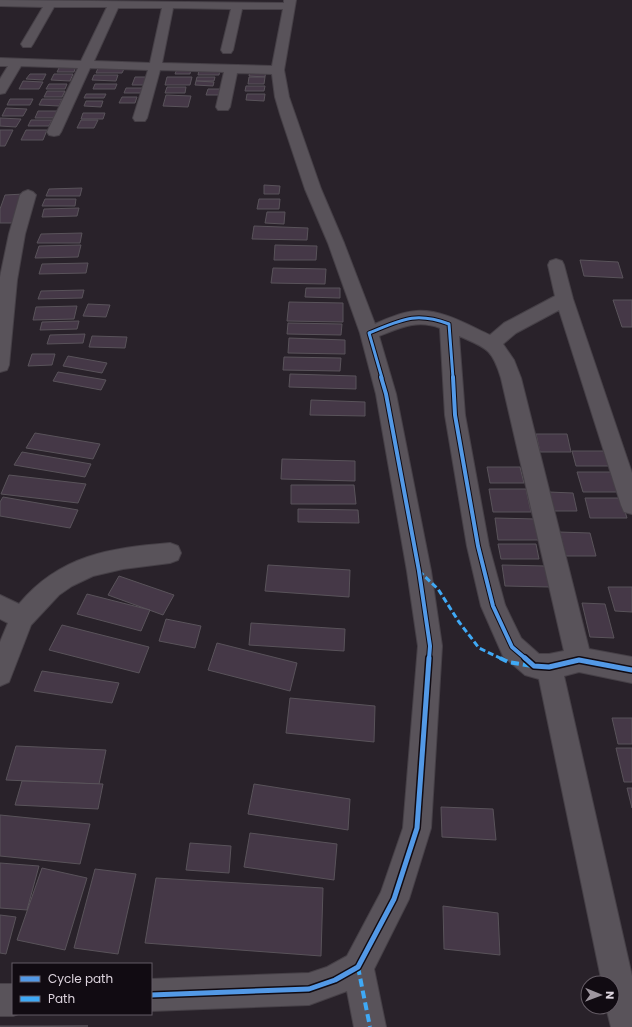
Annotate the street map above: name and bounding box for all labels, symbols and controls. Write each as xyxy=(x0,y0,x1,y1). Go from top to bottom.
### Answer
legend xyxy=(12,963,152,1015)
text: Cycle path xyxy=(48,970,113,987)
north arrow xyxy=(580,975,620,1015)
text: Path xyxy=(48,990,75,1007)
text: N xyxy=(602,991,618,999)

